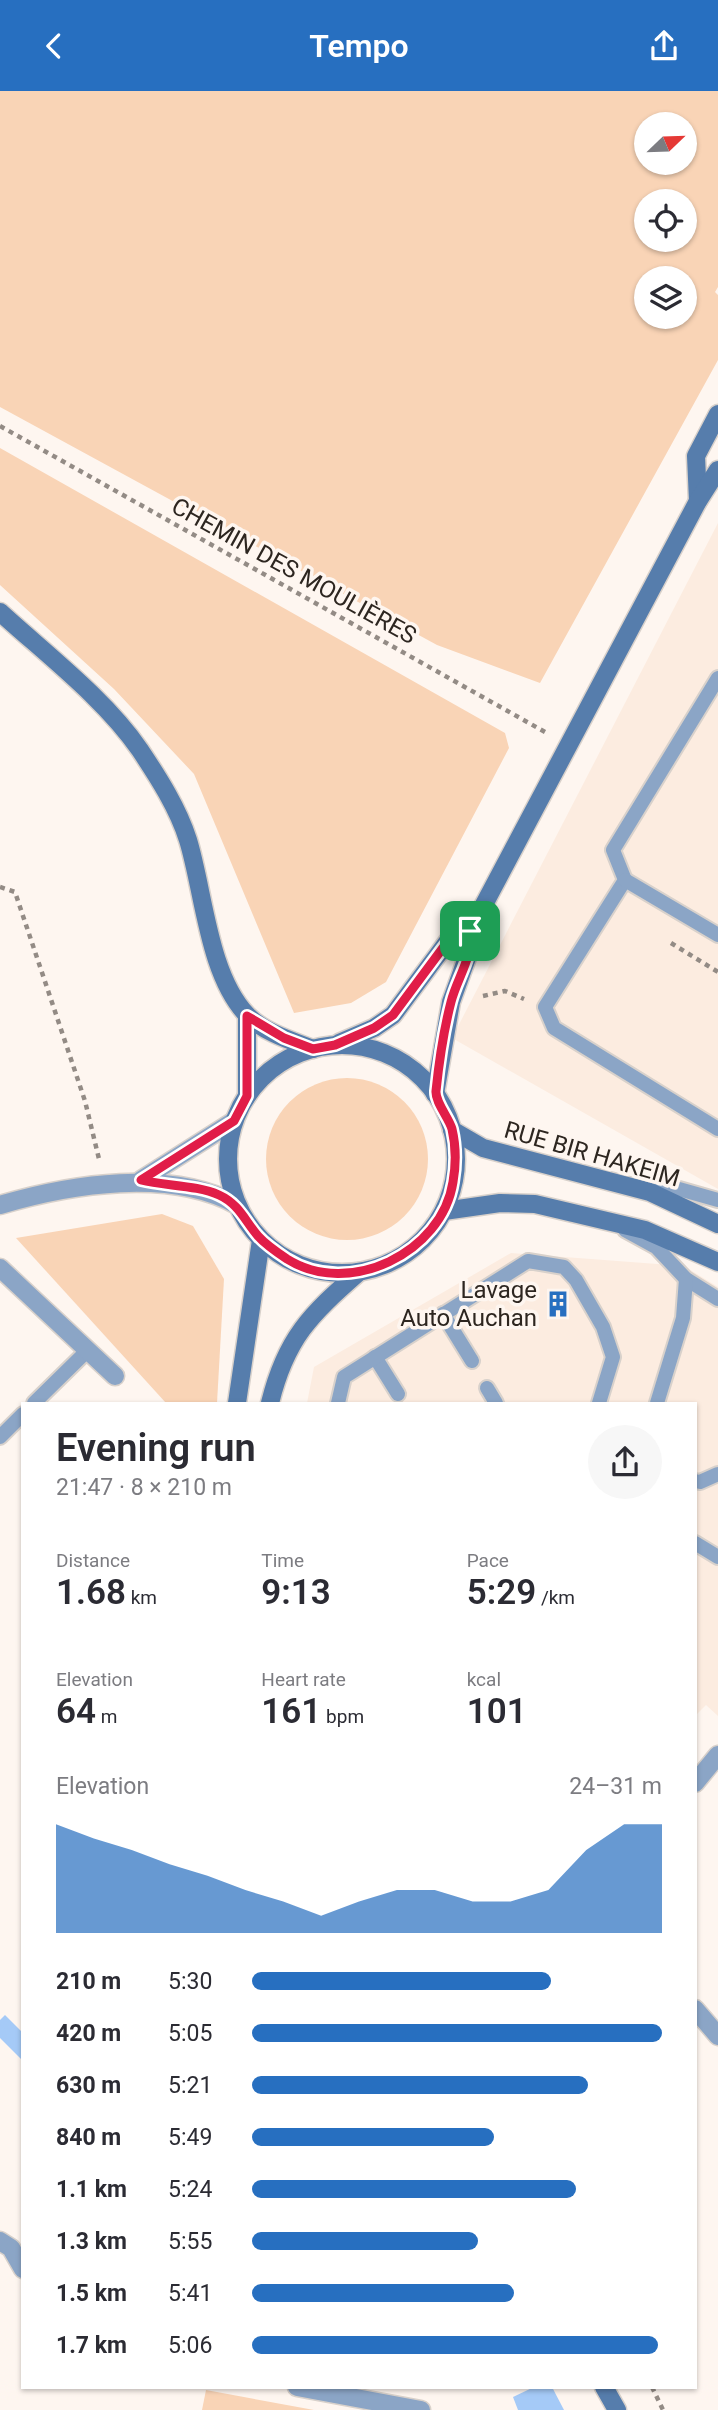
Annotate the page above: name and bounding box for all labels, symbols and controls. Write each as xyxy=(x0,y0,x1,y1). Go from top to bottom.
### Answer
icon: back xyxy=(35,27,73,65)
text: Tempo xyxy=(309,27,409,65)
icon: share xyxy=(645,27,683,65)
north arrow xyxy=(634,112,696,175)
map controls xyxy=(634,112,697,329)
button: locate xyxy=(634,189,697,252)
button: layers xyxy=(634,266,697,329)
street label: CHEMIN DES MOULIÈRES xyxy=(167,492,421,650)
pin xyxy=(440,901,500,961)
icon: arrive xyxy=(451,912,489,950)
street label: RUE BIR HAKEIM xyxy=(501,1116,683,1192)
place label: Lavage Auto Auchan xyxy=(400,1276,537,1332)
building icon: Lavage Auto Auchan xyxy=(543,1289,573,1319)
button: share xyxy=(588,1425,662,1499)
text: Evening run xyxy=(56,1426,256,1470)
text: 21:47 · 8 × 210 m xyxy=(56,1474,232,1501)
text: Distance xyxy=(56,1549,130,1572)
text: Time xyxy=(261,1549,304,1572)
text: Pace xyxy=(467,1549,509,1572)
text: 1.68 xyxy=(56,1572,126,1613)
text: 9:13 xyxy=(261,1572,331,1613)
text: 5:29 xyxy=(467,1572,536,1613)
text: km xyxy=(126,1586,157,1609)
text: /km xyxy=(536,1586,575,1609)
text: Elevation xyxy=(56,1668,133,1691)
text: Heart rate xyxy=(261,1668,346,1691)
text: kcal xyxy=(467,1668,501,1691)
text: 64 xyxy=(56,1691,96,1732)
text: 161 xyxy=(261,1691,321,1732)
text: 101 xyxy=(467,1691,527,1732)
text: m xyxy=(96,1705,117,1728)
text: bpm xyxy=(321,1705,364,1728)
text: Elevation xyxy=(56,1773,149,1800)
text: 24–31 m xyxy=(569,1773,662,1800)
text: 210 m xyxy=(56,1968,121,1995)
text: 5:30 xyxy=(168,1968,212,1995)
text: 420 m xyxy=(56,2020,121,2047)
text: 5:05 xyxy=(168,2020,212,2047)
text: 630 m xyxy=(56,2072,121,2099)
text: 5:21 xyxy=(168,2072,212,2099)
text: 840 m xyxy=(56,2124,121,2151)
text: 5:49 xyxy=(168,2124,212,2151)
text: 1.1 km xyxy=(56,2176,127,2203)
text: 5:24 xyxy=(168,2176,212,2203)
text: 1.3 km xyxy=(56,2228,127,2255)
text: 5:55 xyxy=(168,2228,212,2255)
text: 1.5 km xyxy=(56,2280,127,2307)
text: 5:41 xyxy=(168,2280,212,2307)
text: 1.7 km xyxy=(56,2332,127,2359)
text: 5:06 xyxy=(168,2332,212,2359)

